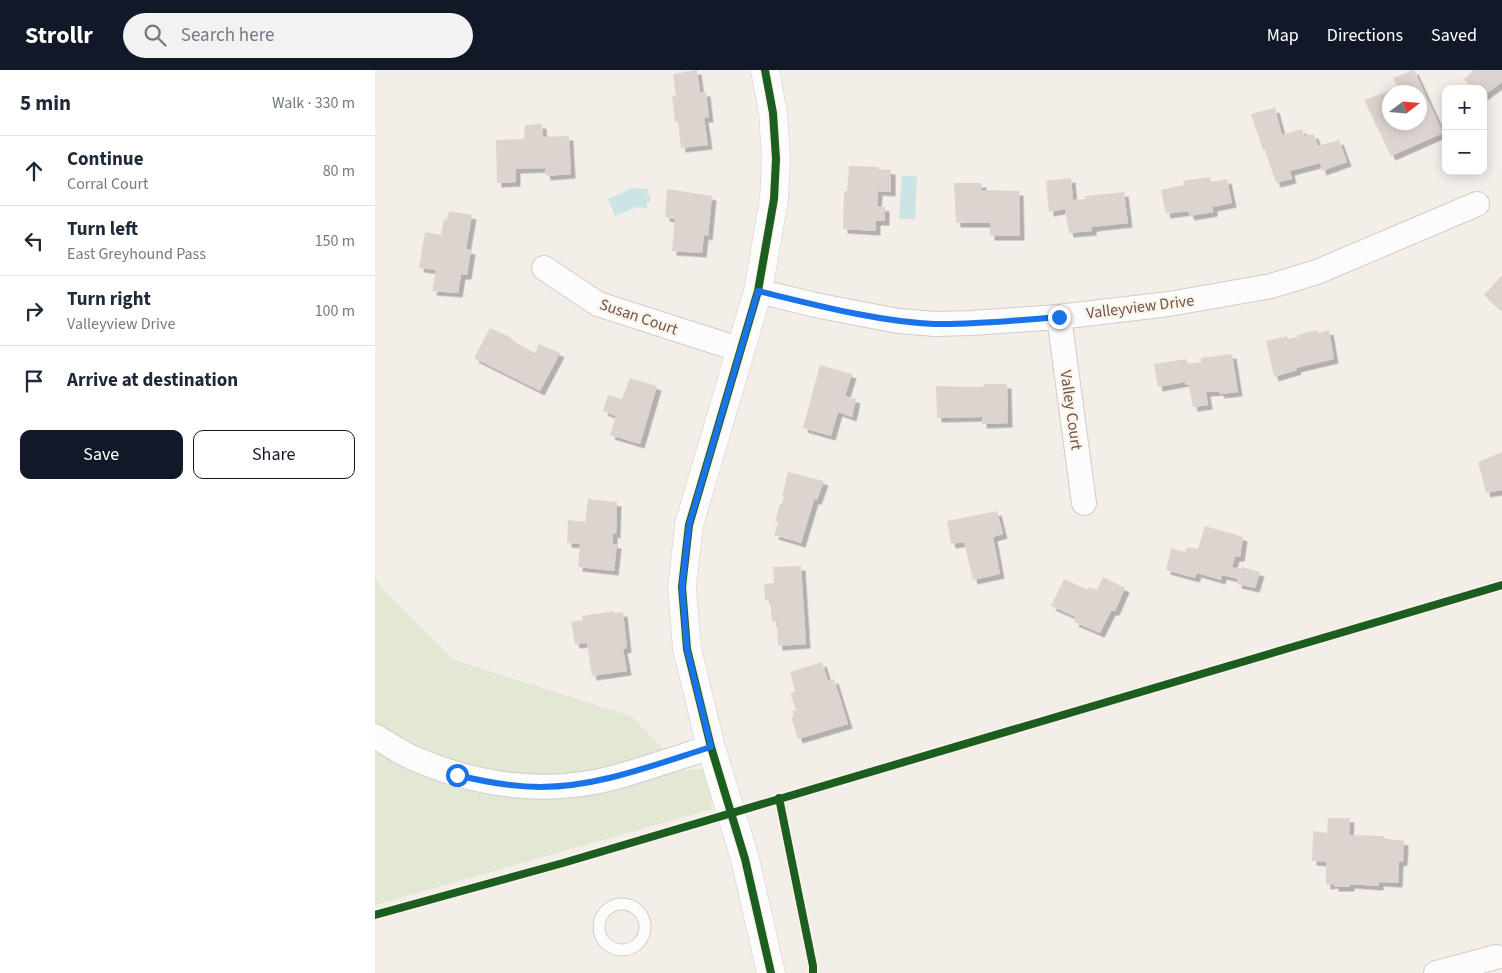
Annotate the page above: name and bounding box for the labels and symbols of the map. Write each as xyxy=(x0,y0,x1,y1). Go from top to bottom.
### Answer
north arrow xyxy=(1382,85,1427,130)
street label: Valleyview Drive xyxy=(1085,289,1195,325)
street label: Susan Court xyxy=(597,293,681,341)
route end xyxy=(1048,306,1071,329)
street label: Valley Court xyxy=(1055,369,1088,452)
route start xyxy=(446,764,469,787)

